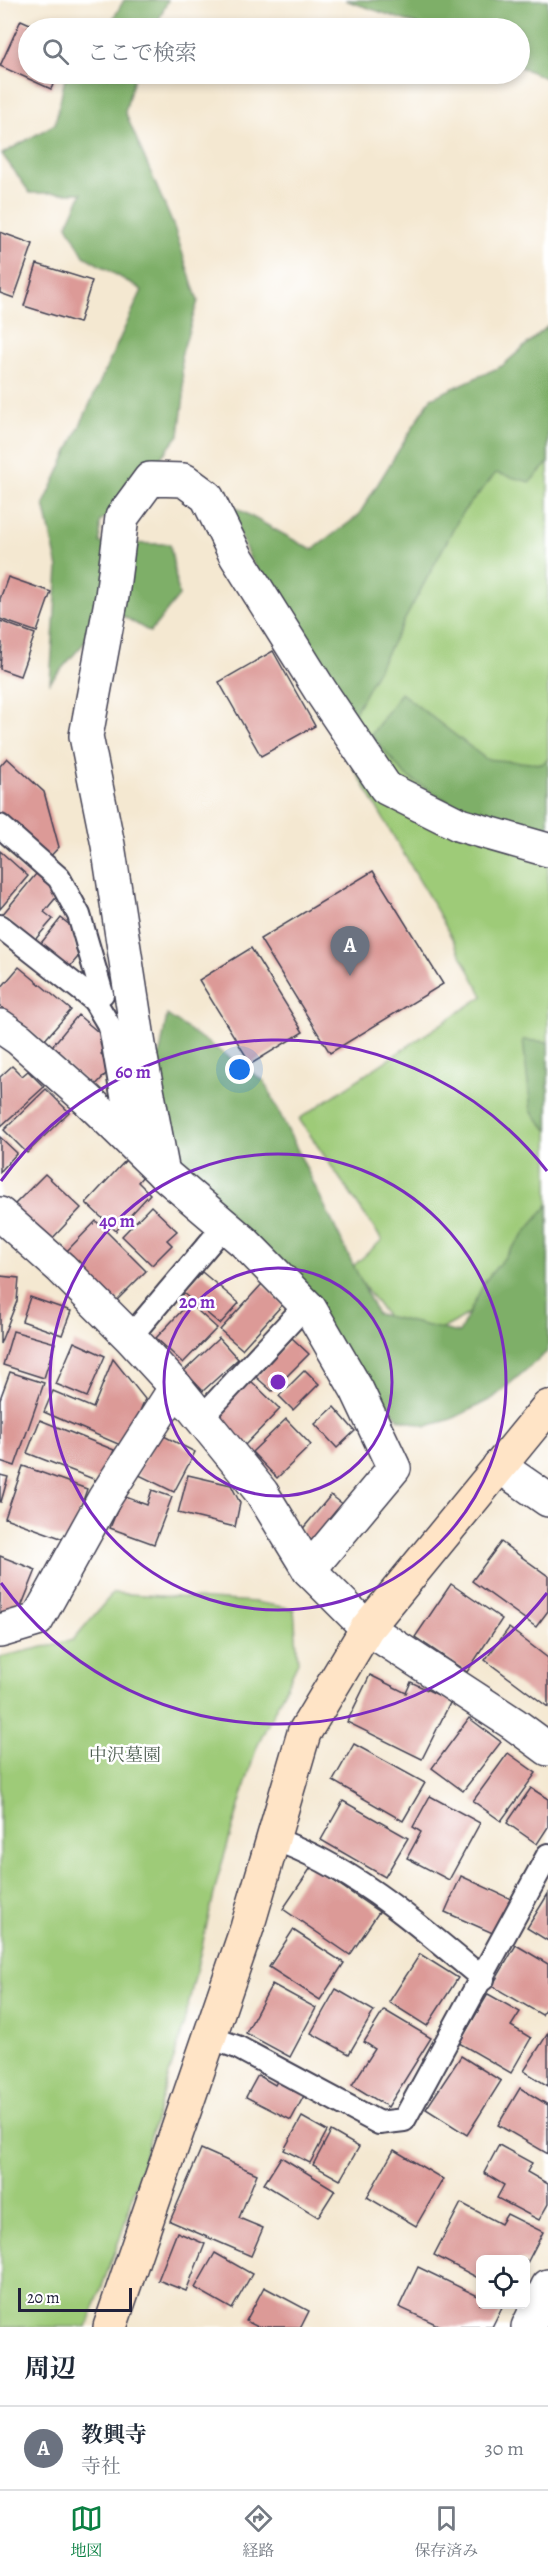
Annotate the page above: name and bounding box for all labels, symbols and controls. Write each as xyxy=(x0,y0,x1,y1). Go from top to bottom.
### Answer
search box xyxy=(18,18,530,84)
icon: search xyxy=(39,35,72,68)
text: ここで検索 xyxy=(87,38,197,68)
pin: A xyxy=(330,926,370,976)
your location xyxy=(225,1055,254,1084)
text: 60 m xyxy=(115,1060,151,1084)
text: 40 m xyxy=(99,1209,135,1233)
text: 20 m xyxy=(179,1290,215,1314)
centre of rings xyxy=(268,1372,288,1392)
park label: 中沢墓園 xyxy=(89,1743,161,1767)
map controls xyxy=(476,2255,530,2309)
button: locate xyxy=(476,2255,530,2309)
scale bar xyxy=(18,2285,132,2312)
text: 20 m xyxy=(27,2287,60,2309)
text: 周辺 xyxy=(24,2351,76,2386)
text: 教興寺 xyxy=(81,2420,147,2450)
text: A xyxy=(37,2435,50,2462)
text: 30 m xyxy=(484,2435,524,2462)
text: 寺社 xyxy=(81,2453,121,2480)
tab: 地図 xyxy=(70,2502,103,2562)
tab: 経路 xyxy=(242,2502,275,2562)
tab: 保存済み xyxy=(414,2502,478,2562)

